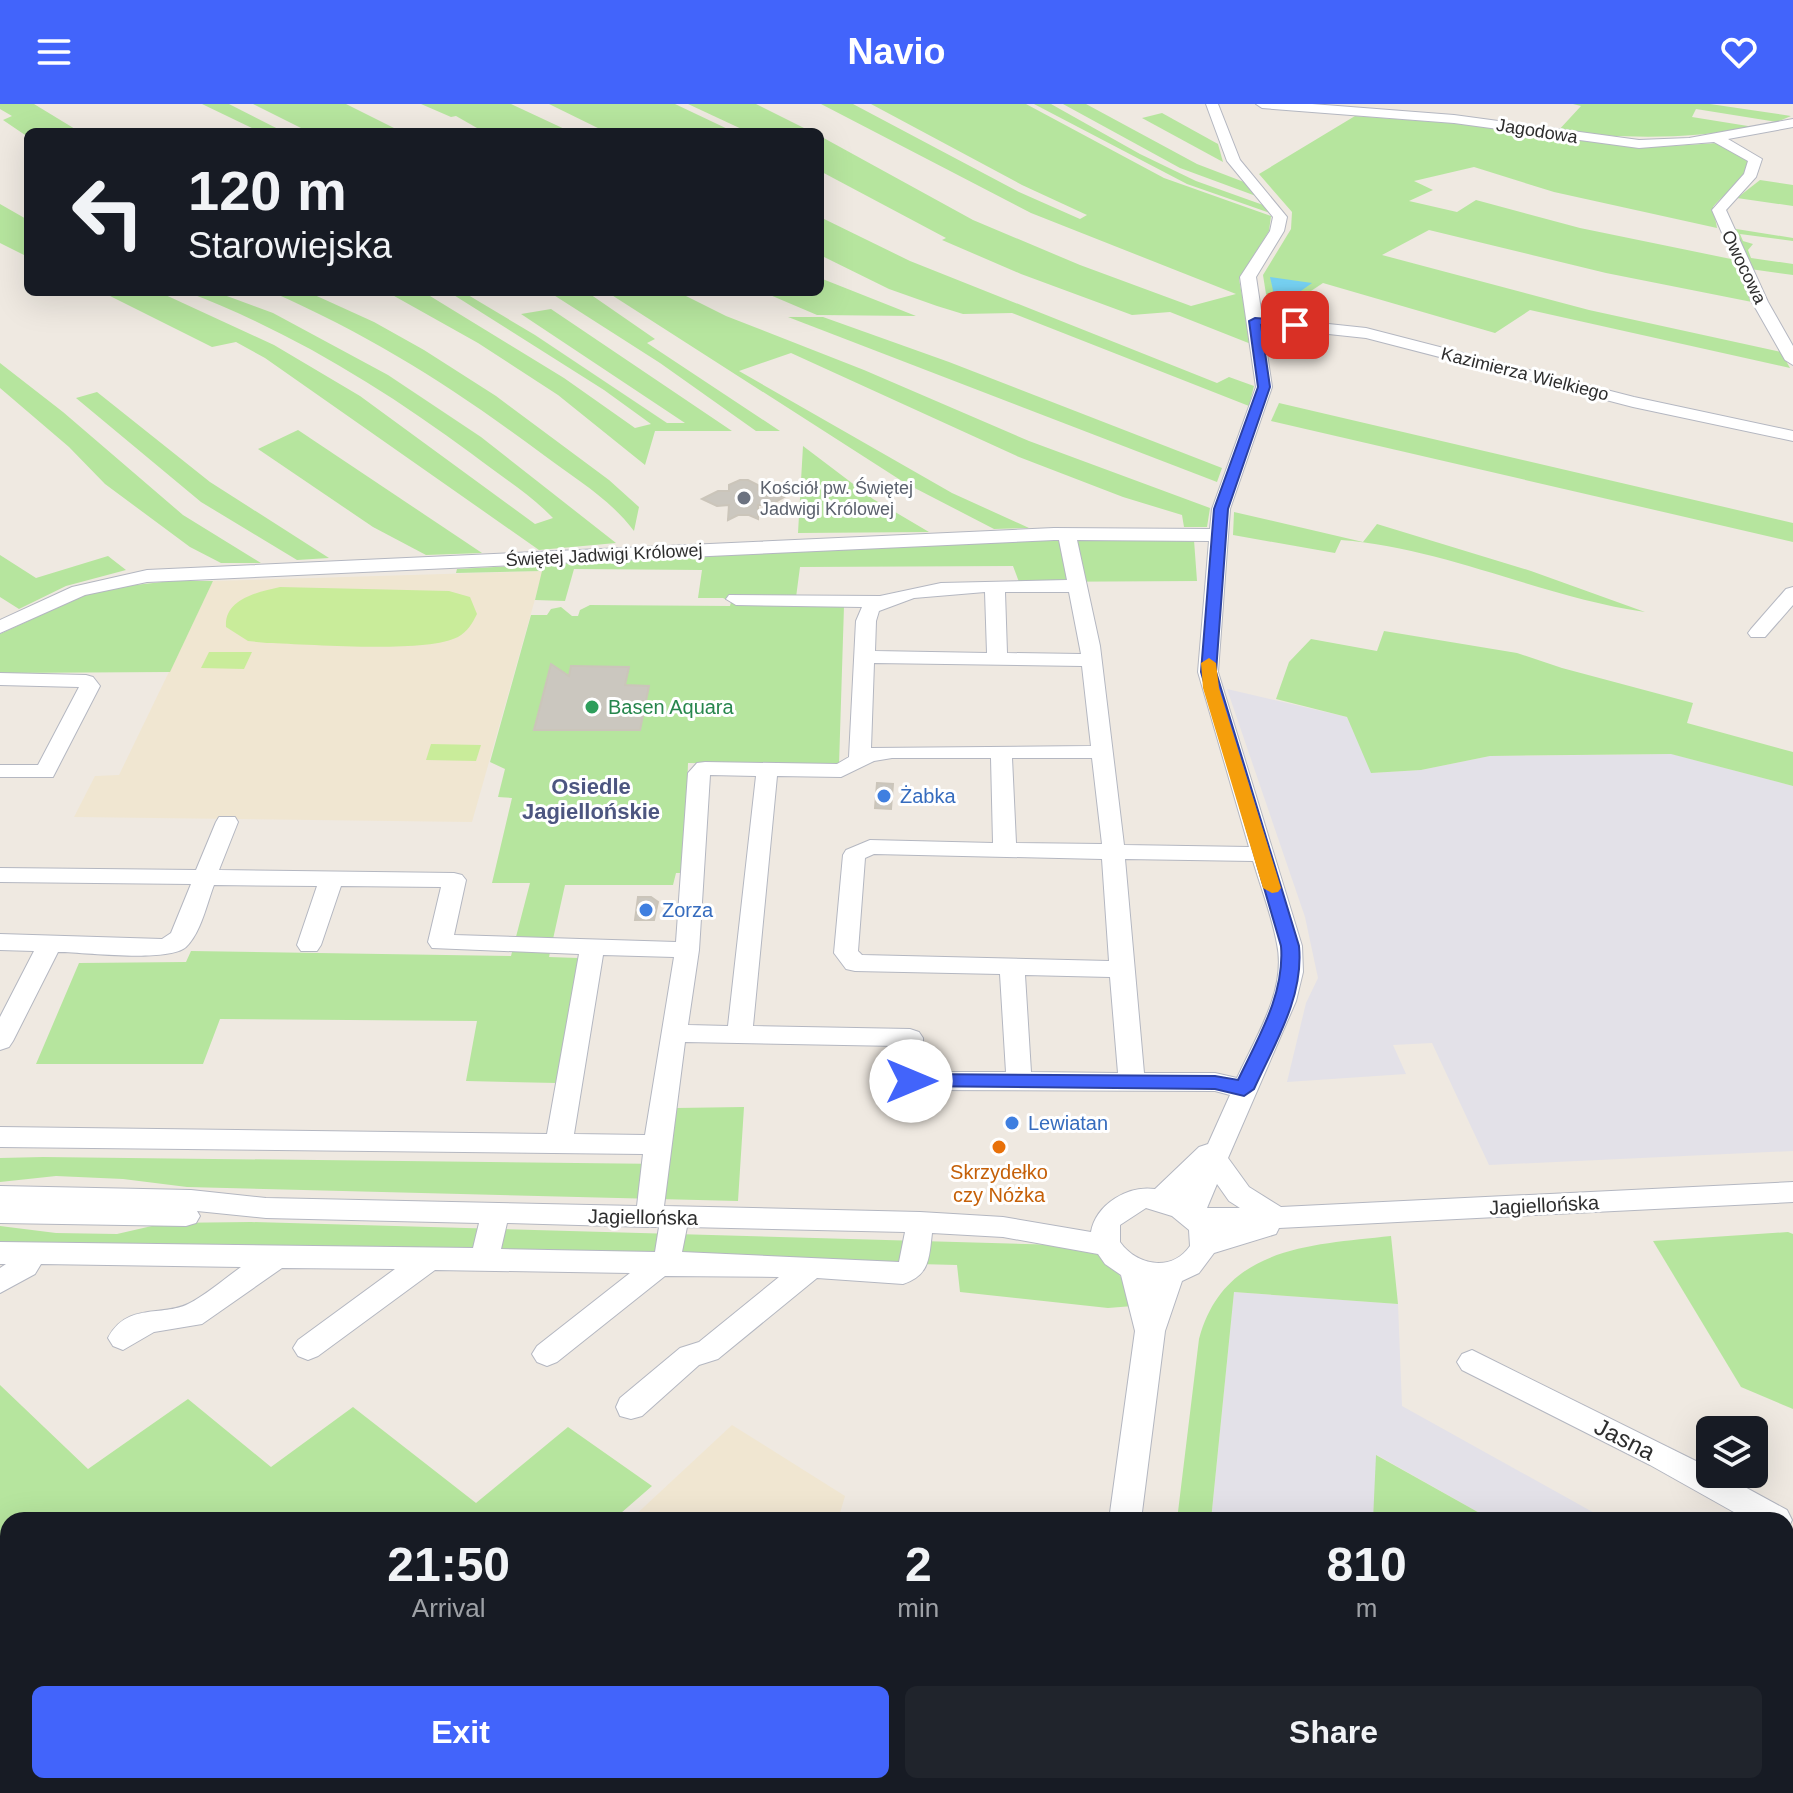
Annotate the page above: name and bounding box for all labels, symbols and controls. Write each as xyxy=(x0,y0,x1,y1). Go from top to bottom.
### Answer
icon: menu xyxy=(32,30,76,74)
icon: heart xyxy=(1717,30,1761,74)
text: Navio xyxy=(847,31,946,72)
street label: Jagodowa xyxy=(1495,115,1580,147)
text: 120 m xyxy=(188,159,347,222)
icon: left xyxy=(56,160,160,264)
text: Starowiejska xyxy=(188,225,392,266)
street label: Owocowa xyxy=(1718,227,1771,308)
pin xyxy=(1261,291,1329,359)
icon: arrive xyxy=(1273,303,1317,347)
street label: Kazimierza Wielkiego xyxy=(1439,343,1611,405)
place label: Kościół pw. Świętej Jadwigi Królowej xyxy=(760,477,913,519)
marker: Kościół pw. Świętej Jadwigi Królowej xyxy=(735,489,753,507)
street label: Świętej Jadwigi Królowej xyxy=(505,539,703,570)
place label: Basen Aquara xyxy=(608,696,735,718)
marker: Basen Aquara xyxy=(583,698,601,716)
district label: Osiedle Jagiellońskie xyxy=(522,774,660,824)
place label: Żabka xyxy=(900,785,956,807)
marker: Żabka xyxy=(875,787,893,805)
place label: Zorza xyxy=(662,899,714,921)
marker: Zorza xyxy=(637,901,655,919)
position arrow xyxy=(869,1039,953,1123)
place label: Lewiatan xyxy=(1028,1112,1108,1134)
marker: Lewiatan xyxy=(1003,1114,1021,1132)
marker: Skrzydełko czy Nóżka xyxy=(990,1138,1008,1156)
place label: Skrzydełko czy Nóżka xyxy=(950,1161,1048,1206)
street label: Jagiellońska xyxy=(1488,1191,1600,1219)
street label: Jagiellońska xyxy=(588,1205,699,1229)
street label: Jasna xyxy=(1590,1412,1660,1466)
map controls xyxy=(1696,1416,1768,1488)
button: layers xyxy=(1696,1416,1768,1488)
text: 21:50 xyxy=(387,1538,510,1591)
text: 2 xyxy=(905,1538,932,1591)
text: 810 xyxy=(1327,1538,1407,1591)
text: Arrival xyxy=(412,1593,486,1623)
text: min xyxy=(897,1593,939,1623)
text: m xyxy=(1356,1593,1377,1623)
button: Exit xyxy=(32,1686,889,1778)
button: Share xyxy=(905,1686,1762,1778)

